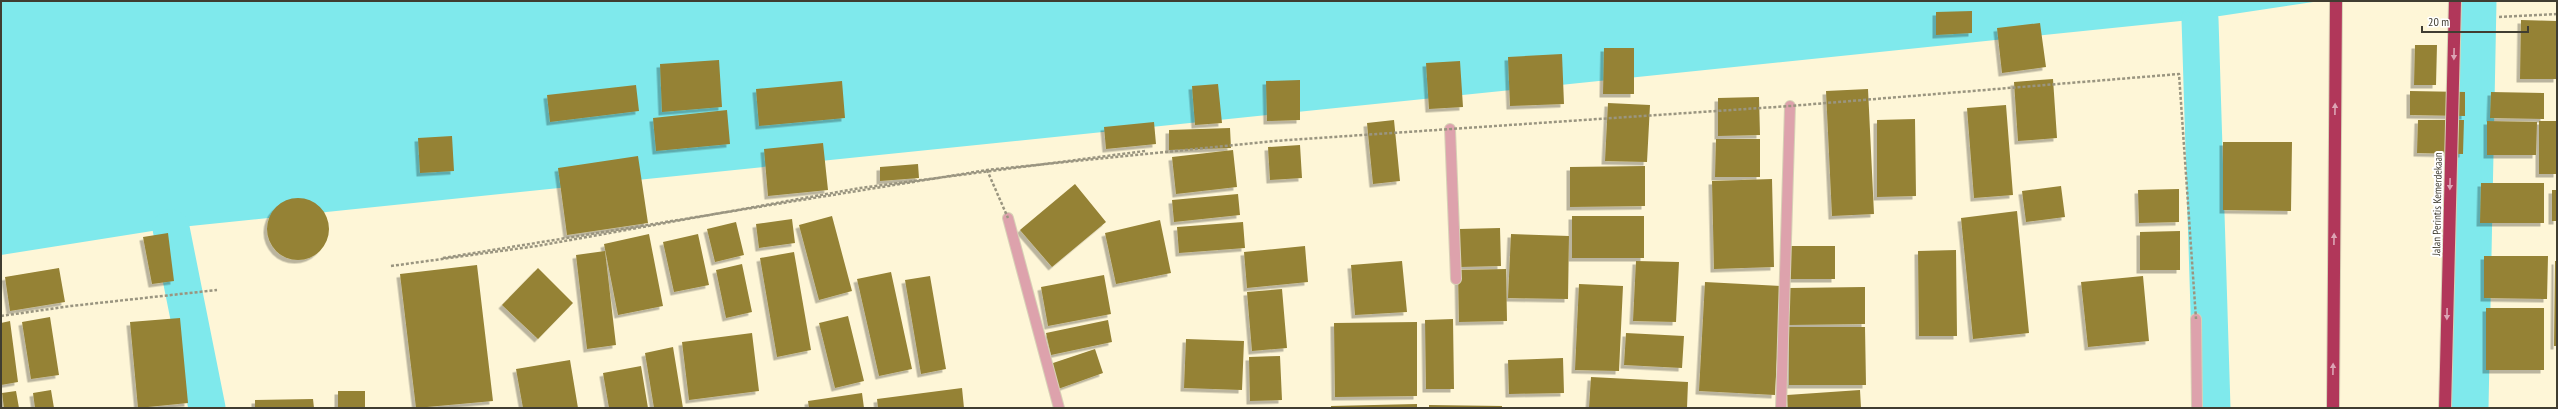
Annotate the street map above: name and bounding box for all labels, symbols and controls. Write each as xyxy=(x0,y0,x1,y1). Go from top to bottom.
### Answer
scale bar xyxy=(2422,8,2528,34)
text: 20 m xyxy=(2428,14,2449,29)
one-way arrow xyxy=(2450,48,2457,60)
one-way arrow xyxy=(2332,103,2339,115)
street label: Jalan Perintis Kemerdekaan xyxy=(2429,152,2445,257)
one-way arrow xyxy=(2447,178,2453,191)
one-way arrow xyxy=(2331,232,2337,245)
one-way arrow xyxy=(2444,308,2450,321)
one-way arrow xyxy=(2330,362,2336,375)

